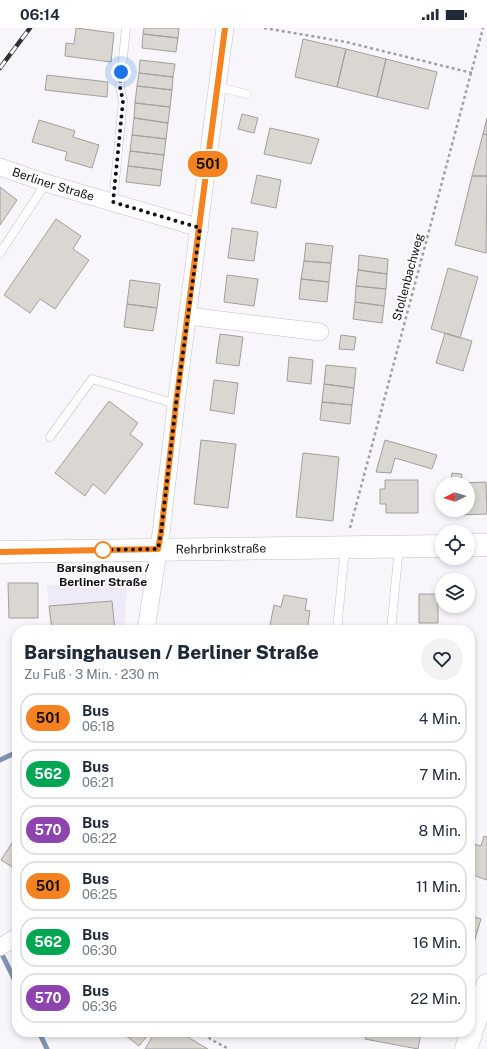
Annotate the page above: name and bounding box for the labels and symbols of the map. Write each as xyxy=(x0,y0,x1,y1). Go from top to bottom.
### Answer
your location xyxy=(111,62,131,82)
line badge: 501 xyxy=(185,151,231,177)
street label: Berliner Straße xyxy=(10,165,96,204)
street label: Stollenbachweg xyxy=(390,232,426,322)
north arrow xyxy=(435,477,475,517)
marker: Barsinghausen / Berliner Straße xyxy=(94,541,112,559)
street label: Rehrbrinkstraße xyxy=(176,541,266,557)
place label: Barsinghausen / Berliner Straße xyxy=(57,561,150,589)

